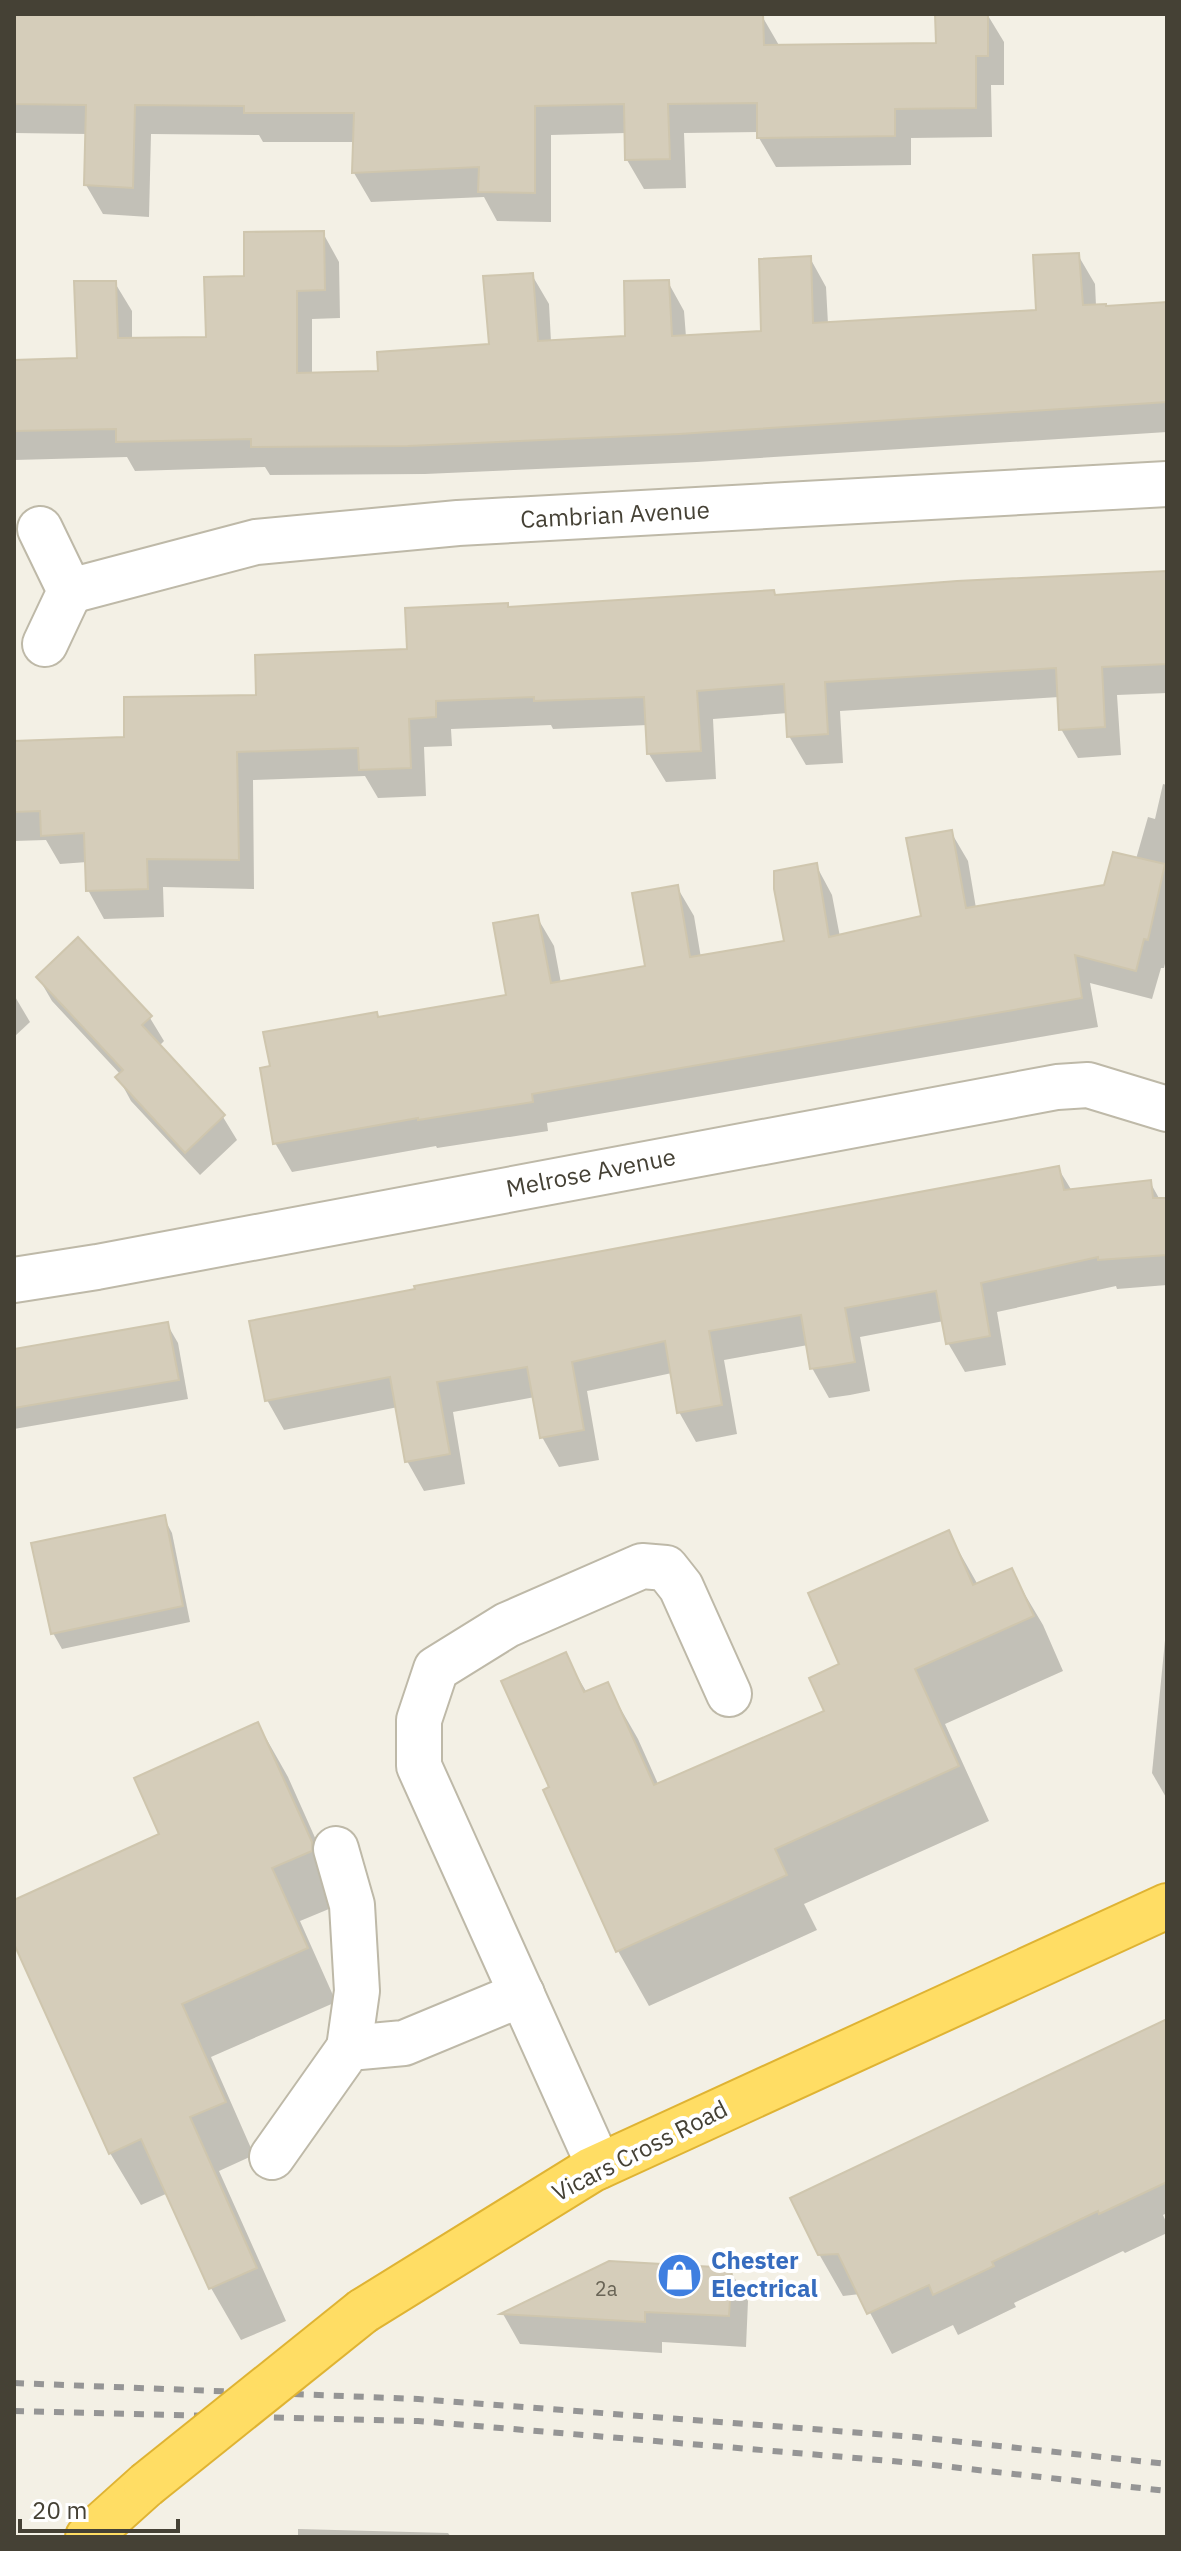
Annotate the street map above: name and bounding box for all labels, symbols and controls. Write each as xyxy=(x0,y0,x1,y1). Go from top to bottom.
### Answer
street label: Cambrian Avenue xyxy=(519,493,710,535)
street label: Melrose Avenue xyxy=(503,1140,678,1204)
street label: Vicars Cross Road xyxy=(546,2092,733,2208)
place label: Chester Electrical xyxy=(711,2244,818,2304)
shop icon: Chester Electrical xyxy=(656,2251,704,2299)
house number: 2a xyxy=(595,2275,618,2302)
scale bar xyxy=(20,2483,178,2533)
text: 20 m xyxy=(32,2494,87,2526)

